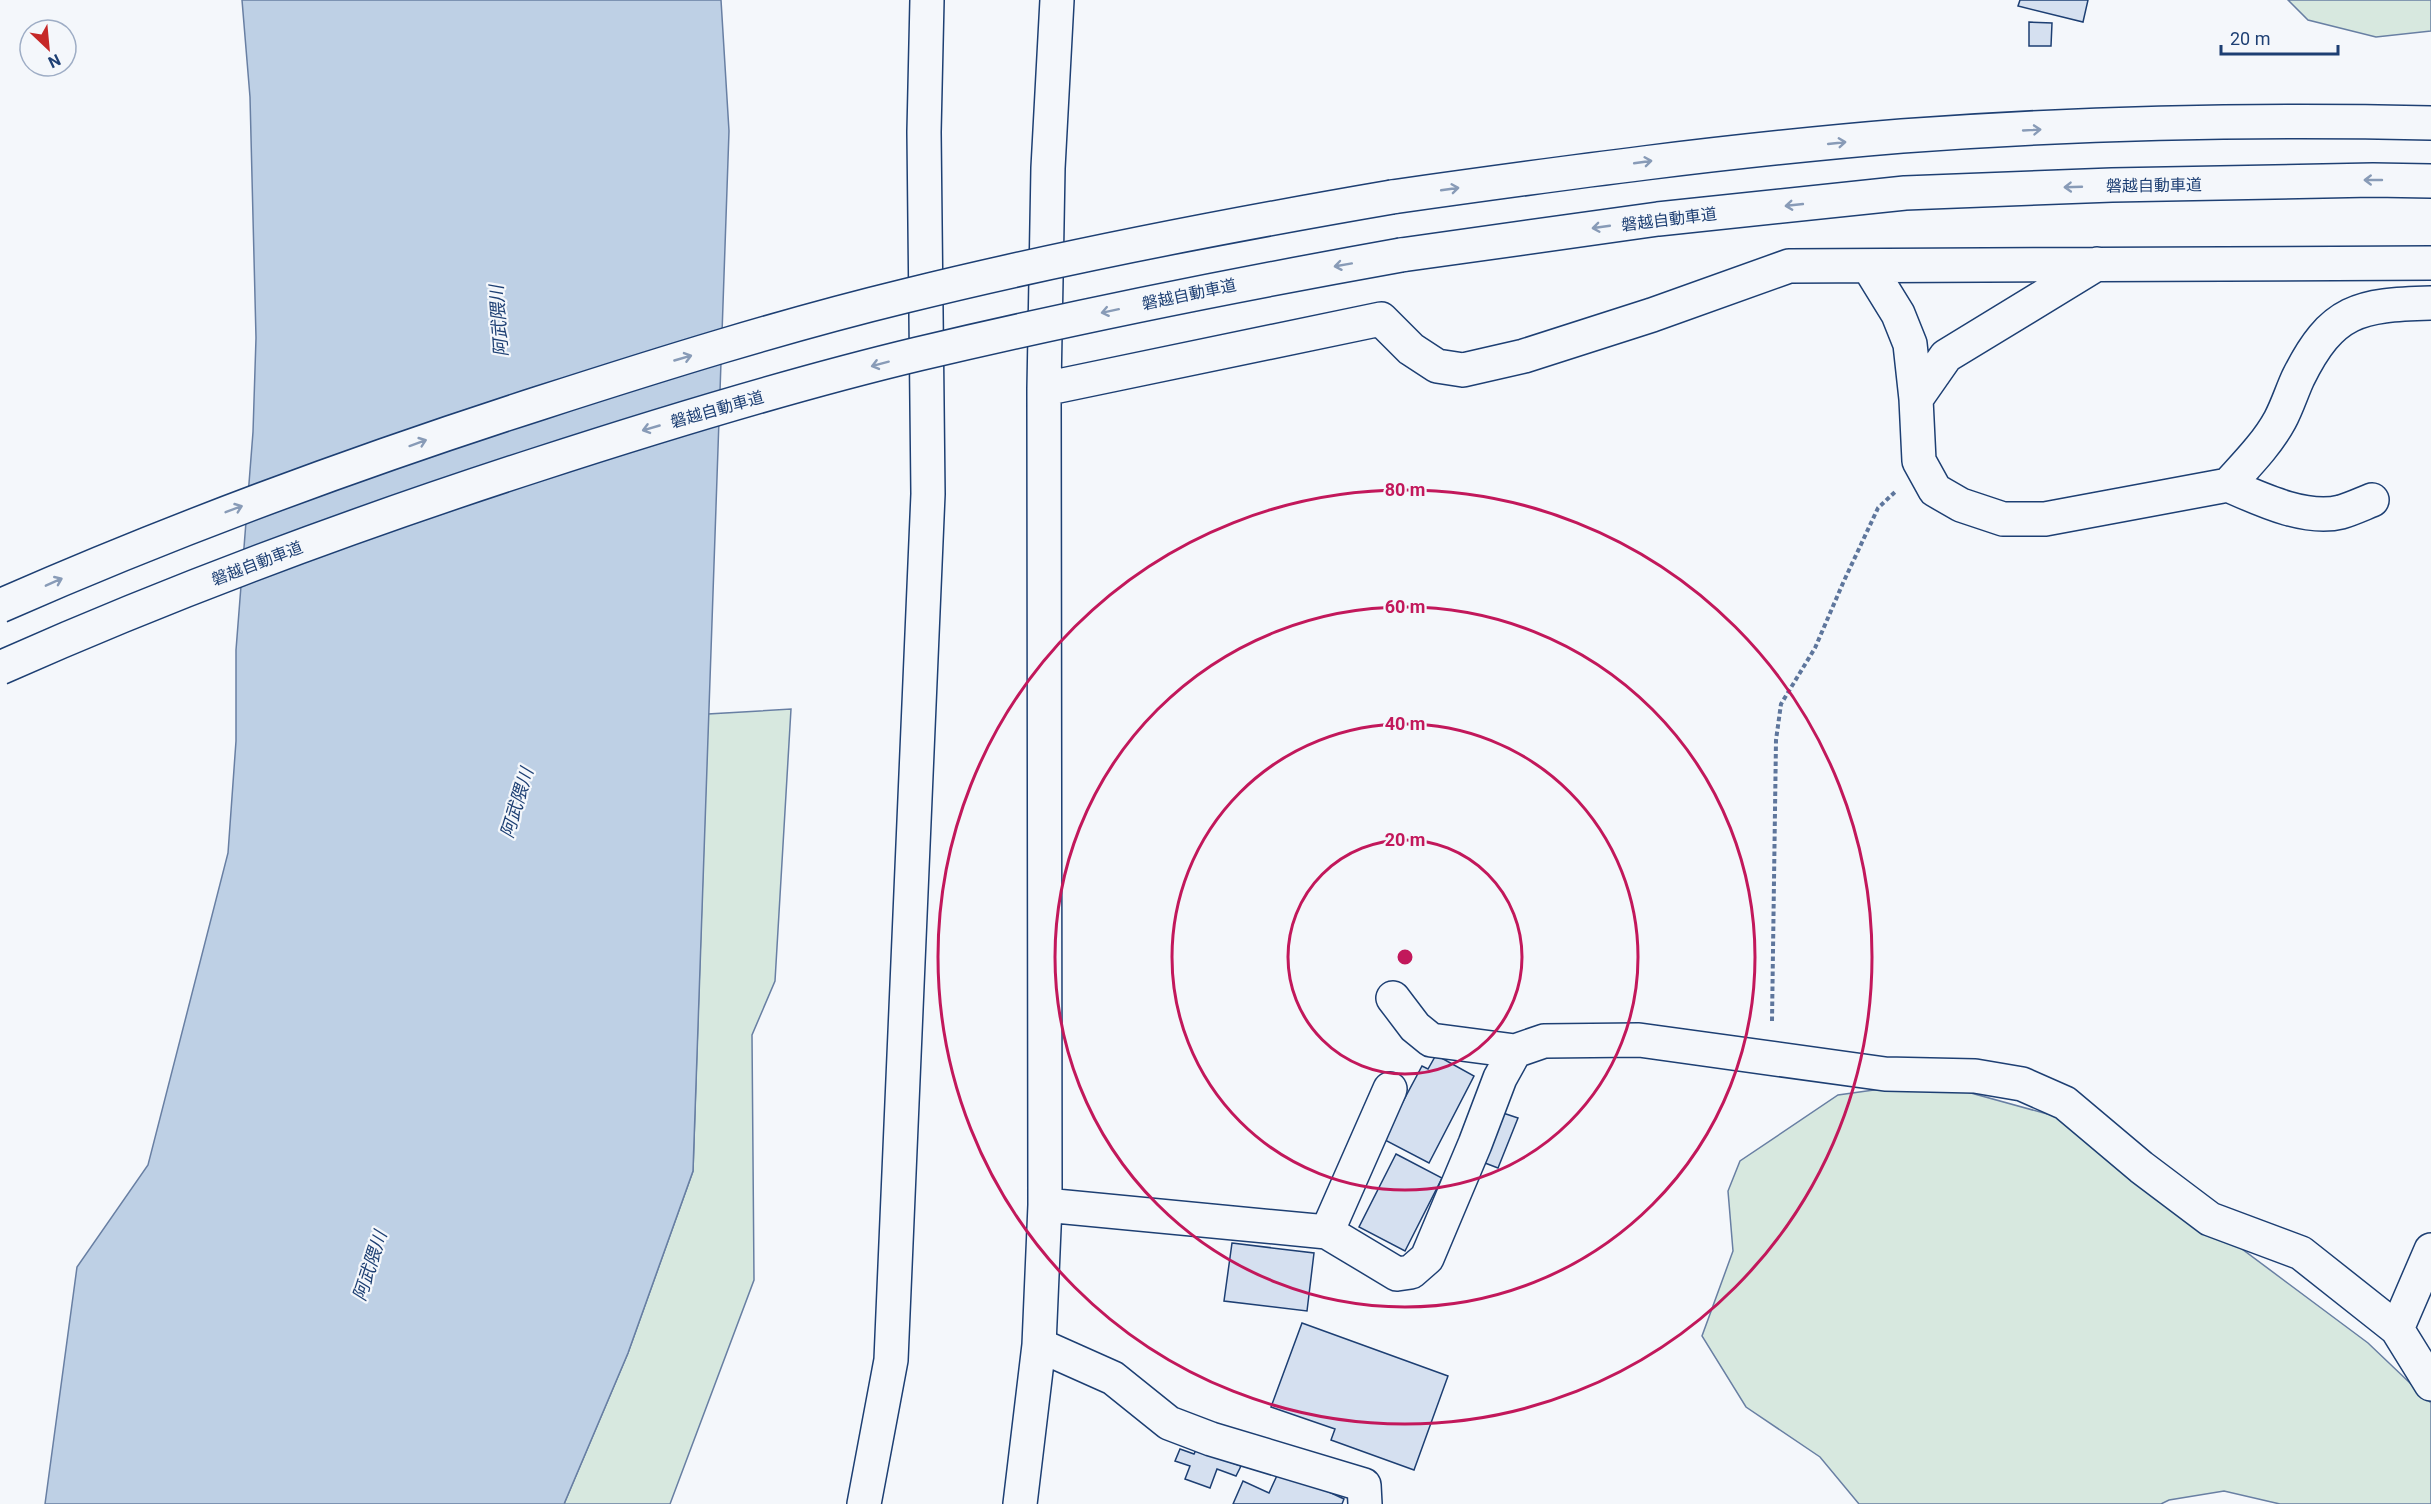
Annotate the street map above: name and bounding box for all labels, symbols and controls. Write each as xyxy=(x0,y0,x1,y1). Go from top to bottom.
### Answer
north arrow xyxy=(18,18,78,78)
scale bar xyxy=(2221,18,2338,56)
text: 20 m xyxy=(2230,28,2270,49)
text: N xyxy=(45,50,64,72)
one-way arrow xyxy=(2021,124,2041,135)
one-way arrow xyxy=(1827,137,1847,148)
one-way arrow xyxy=(1633,157,1653,168)
one-way arrow xyxy=(2363,174,2383,186)
street label: 磐越自動車道 xyxy=(2106,175,2202,196)
one-way arrow xyxy=(2063,181,2083,192)
one-way arrow xyxy=(1440,183,1459,194)
one-way arrow xyxy=(1785,199,1805,210)
street label: 磐越自動車道 xyxy=(1620,204,1718,235)
one-way arrow xyxy=(1591,222,1611,233)
one-way arrow xyxy=(1334,260,1353,271)
street label: 磐越自動車道 xyxy=(1140,275,1238,314)
water label: 阿武隈川 xyxy=(485,282,511,358)
one-way arrow xyxy=(1101,306,1121,317)
one-way arrow xyxy=(674,352,693,363)
one-way arrow xyxy=(870,359,889,371)
street label: 磐越自動車道 xyxy=(668,387,766,432)
one-way arrow xyxy=(642,422,661,434)
one-way arrow xyxy=(408,437,427,448)
text: 80 m xyxy=(1385,479,1425,500)
one-way arrow xyxy=(224,503,243,514)
street label: 磐越自動車道 xyxy=(209,537,305,590)
one-way arrow xyxy=(44,576,62,588)
text: 60 m xyxy=(1385,596,1425,617)
text: 40 m xyxy=(1385,713,1425,734)
water label: 阿武隈川 xyxy=(496,763,538,840)
text: 20 m xyxy=(1385,829,1425,850)
centre of rings xyxy=(1395,947,1415,967)
water label: 阿武隈川 xyxy=(348,1226,391,1303)

